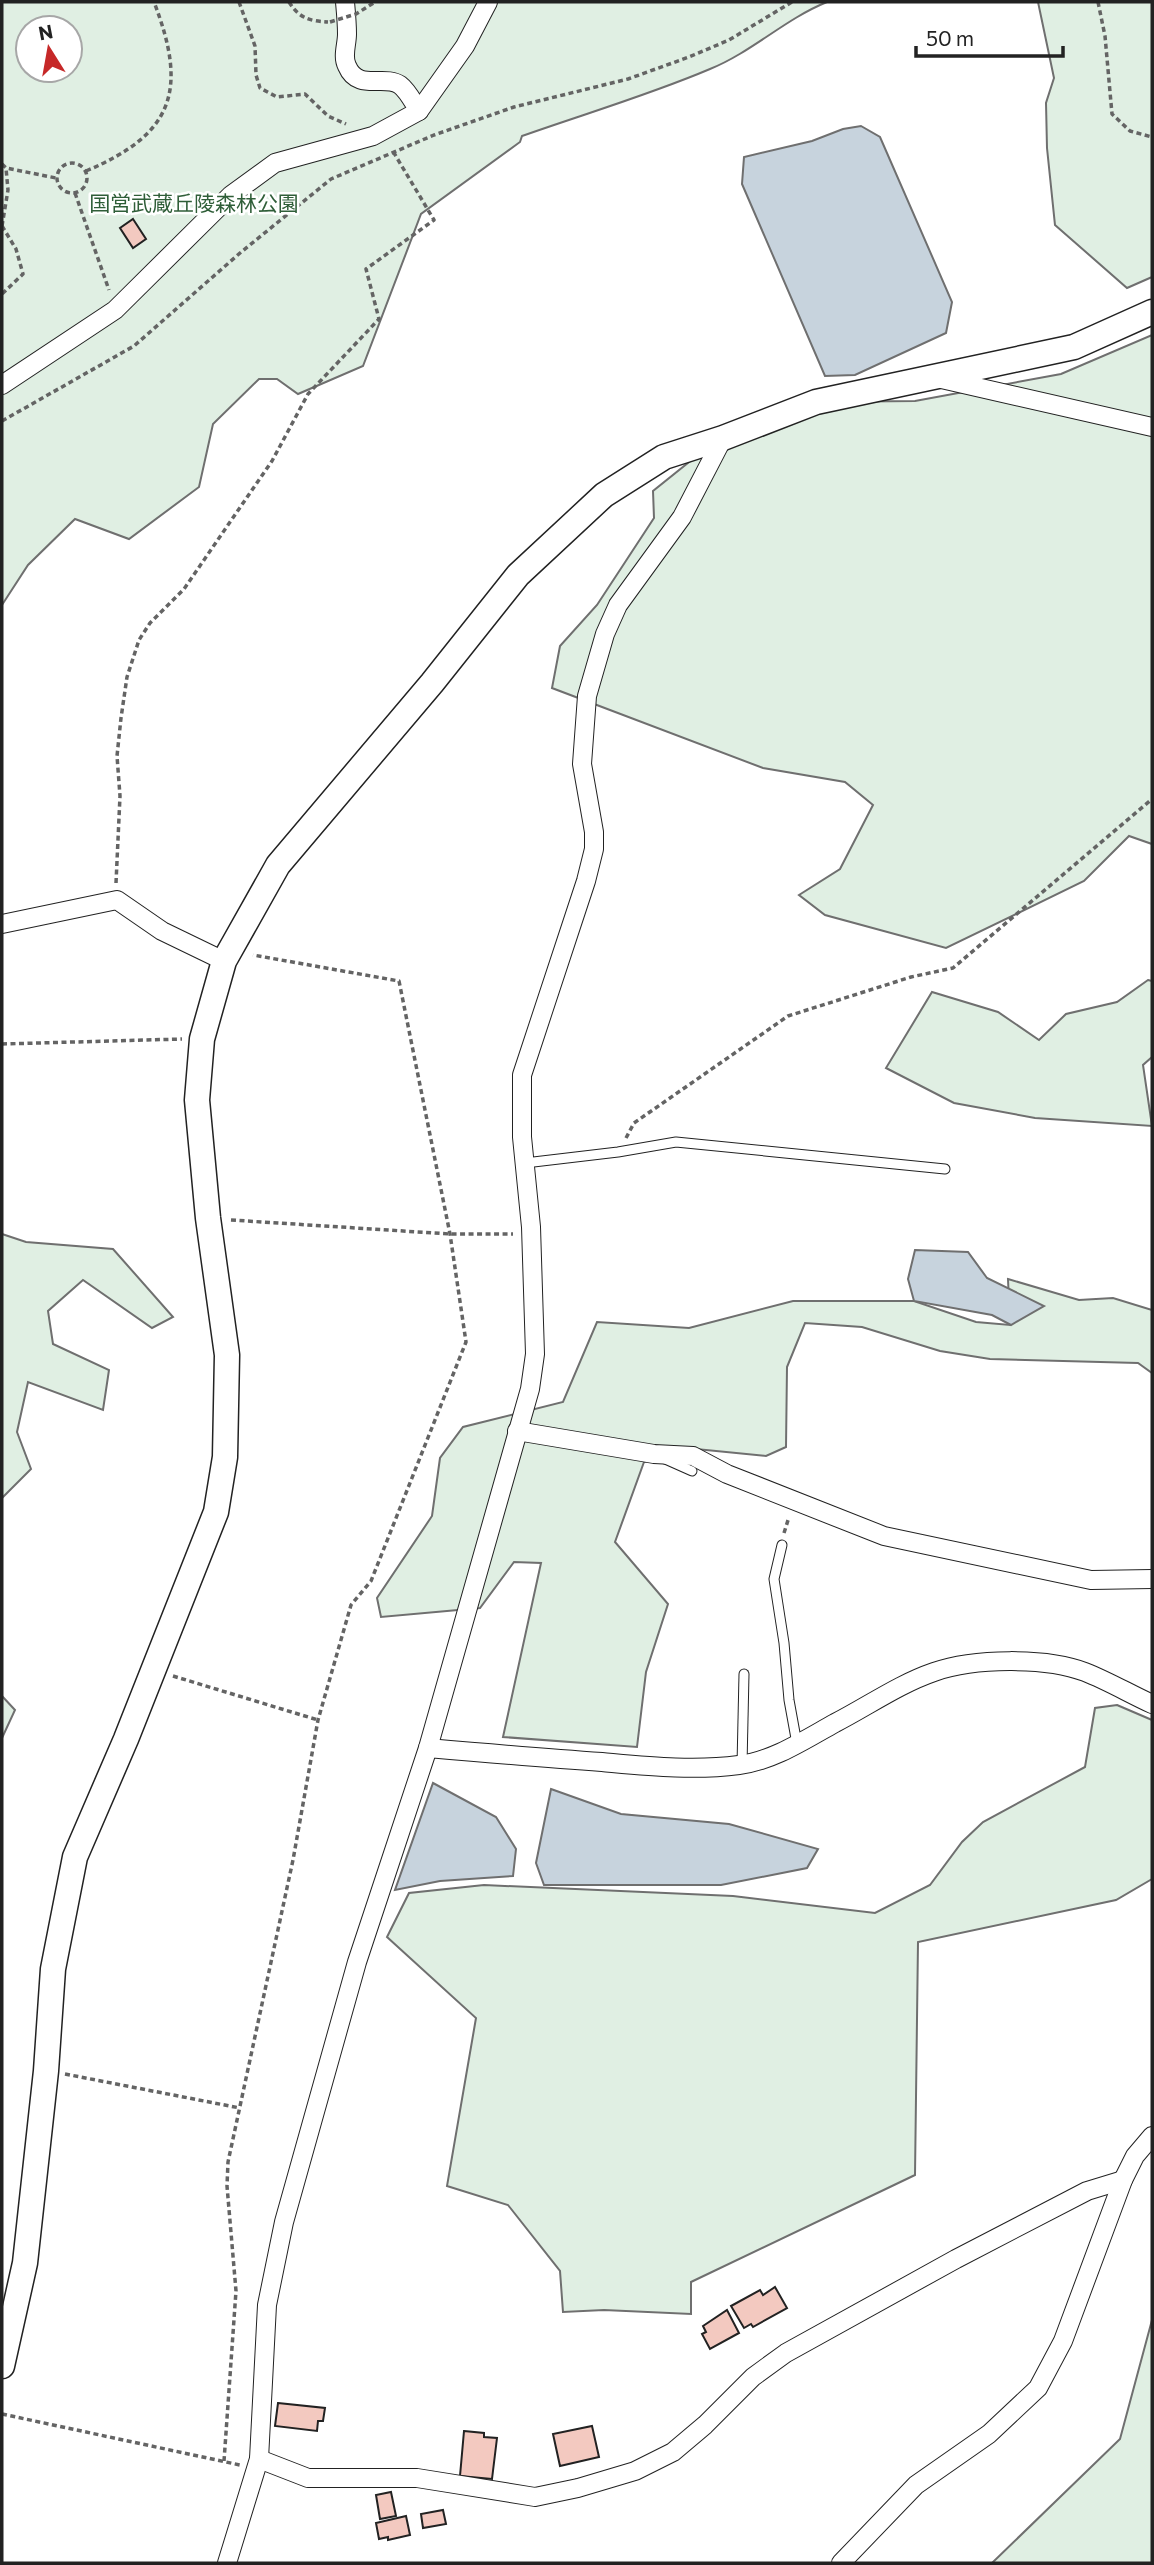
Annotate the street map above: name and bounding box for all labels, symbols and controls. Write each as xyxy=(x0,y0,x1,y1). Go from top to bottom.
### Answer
north arrow xyxy=(14,14,84,84)
scale bar xyxy=(916,14,1063,58)
text: N xyxy=(36,19,55,44)
text: 50 m xyxy=(926,25,974,50)
park label: 国営武蔵丘陵森林公園 xyxy=(89,190,299,215)

